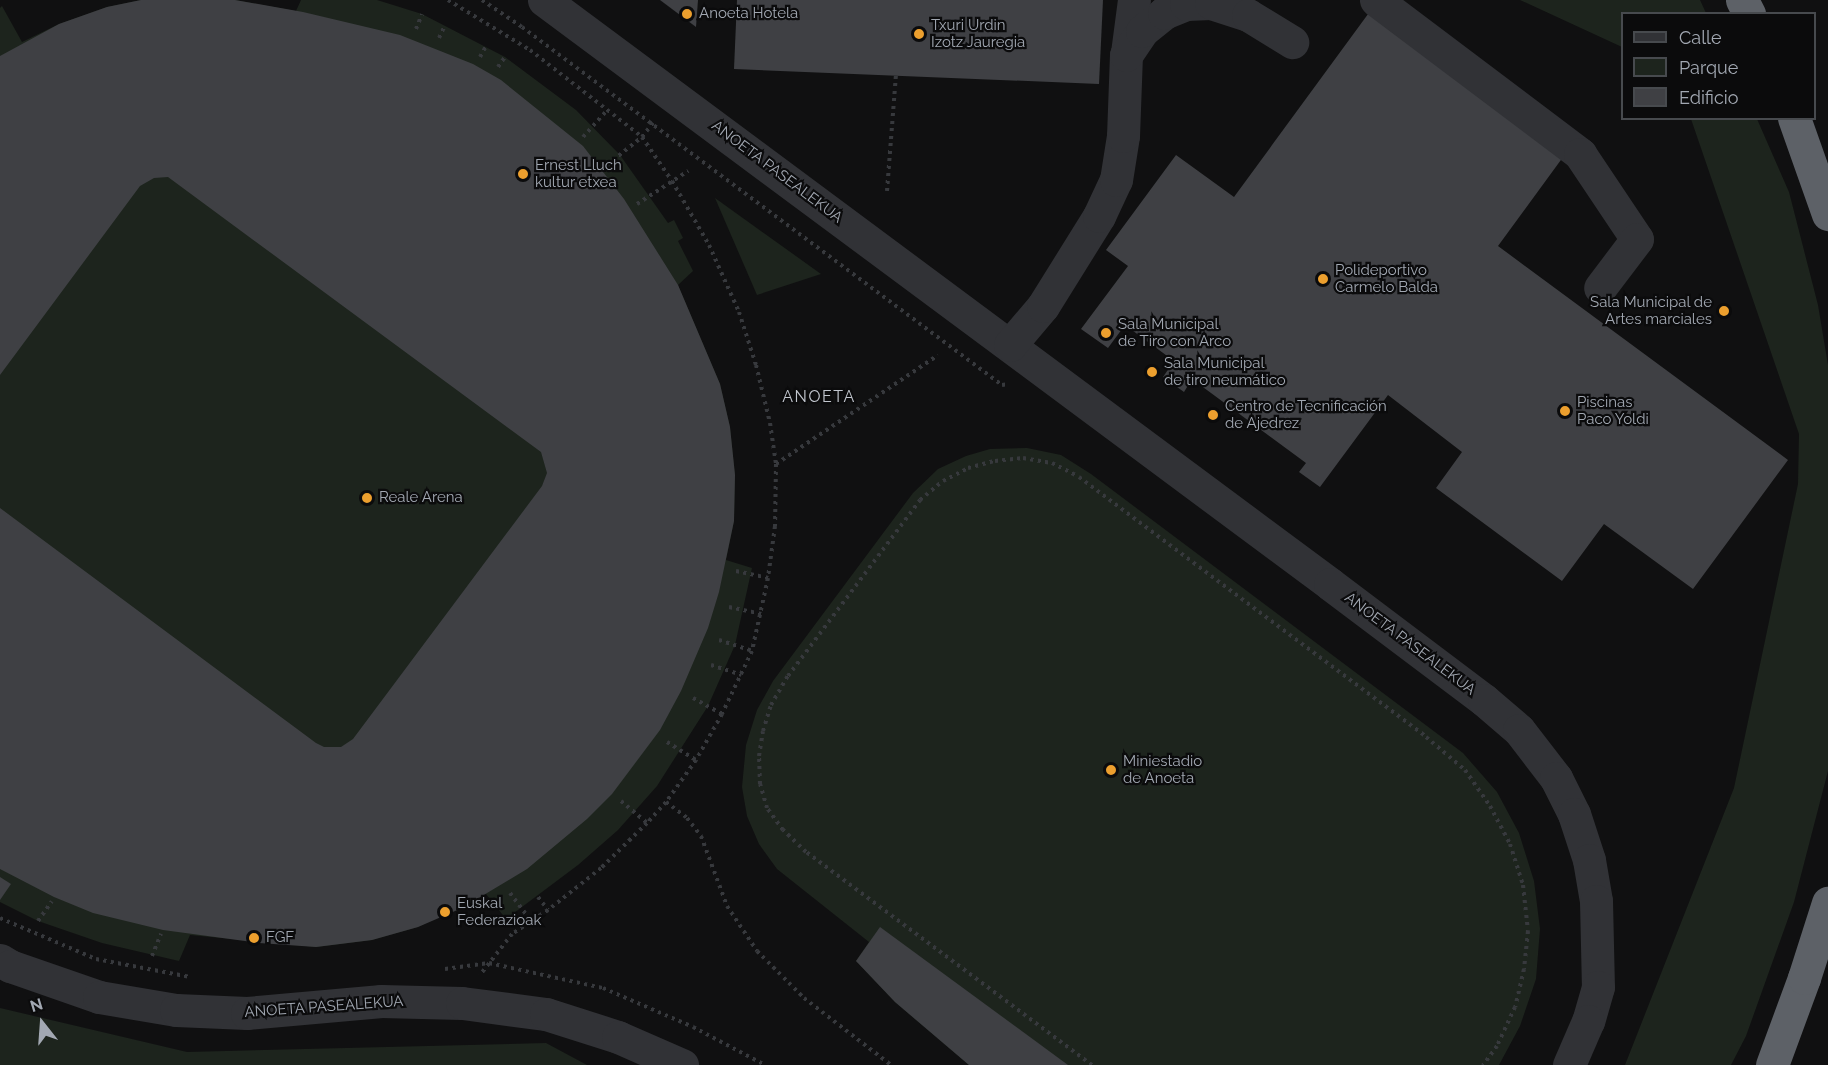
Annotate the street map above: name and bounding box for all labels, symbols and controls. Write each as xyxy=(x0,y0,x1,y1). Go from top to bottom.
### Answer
place label: Anoeta Hotela xyxy=(699,5,798,23)
marker: Anoeta Hotela xyxy=(680,7,694,21)
legend xyxy=(1621,12,1816,120)
place label: Txuri Urdin Izotz Jauregia xyxy=(931,16,1026,51)
marker: Txuri Urdin Izotz Jauregia xyxy=(912,27,926,41)
text: Calle xyxy=(1679,27,1722,48)
text: Parque xyxy=(1679,57,1738,78)
text: Edificio xyxy=(1679,87,1738,108)
street label: ANOETA PASEALEKUA xyxy=(708,117,846,227)
place label: Ernest Lluch kultur etxea xyxy=(535,156,622,191)
marker: Ernest Lluch kultur etxea xyxy=(516,167,530,181)
place label: Polideportivo Carmelo Balda xyxy=(1335,261,1438,296)
marker: Polideportivo Carmelo Balda xyxy=(1316,272,1330,286)
place label: Sala Municipal de Artes marciales xyxy=(1590,293,1712,328)
marker: Sala Municipal de Artes marciales xyxy=(1717,304,1731,318)
place label: Sala Municipal de Tiro con Arco xyxy=(1118,315,1232,350)
marker: Sala Municipal de Tiro con Arco xyxy=(1099,326,1113,340)
place label: Sala Municipal de tiro neumático xyxy=(1164,354,1286,389)
marker: Sala Municipal de tiro neumático xyxy=(1145,365,1159,379)
district label: ANOETA xyxy=(782,387,856,407)
place label: Piscinas Paco Yoldi xyxy=(1577,393,1649,428)
place label: Centro de Tecnificación de Ajedrez xyxy=(1225,397,1387,432)
marker: Piscinas Paco Yoldi xyxy=(1558,404,1572,418)
marker: Centro de Tecnificación de Ajedrez xyxy=(1206,408,1220,422)
place label: Reale Arena xyxy=(379,489,463,507)
marker: Reale Arena xyxy=(360,491,374,505)
street label: ANOETA PASEALEKUA xyxy=(1341,589,1479,699)
place label: Miniestadio de Anoeta xyxy=(1123,752,1202,787)
marker: Miniestadio de Anoeta xyxy=(1104,763,1118,777)
place label: Euskal Federazioak xyxy=(457,894,541,929)
marker: Euskal Federazioak xyxy=(438,905,452,919)
place label: FGF xyxy=(266,929,294,947)
marker: FGF xyxy=(247,931,261,945)
street label: ANOETA PASEALEKUA xyxy=(244,992,404,1022)
north arrow xyxy=(12,993,72,1053)
text: N xyxy=(28,994,45,1016)

